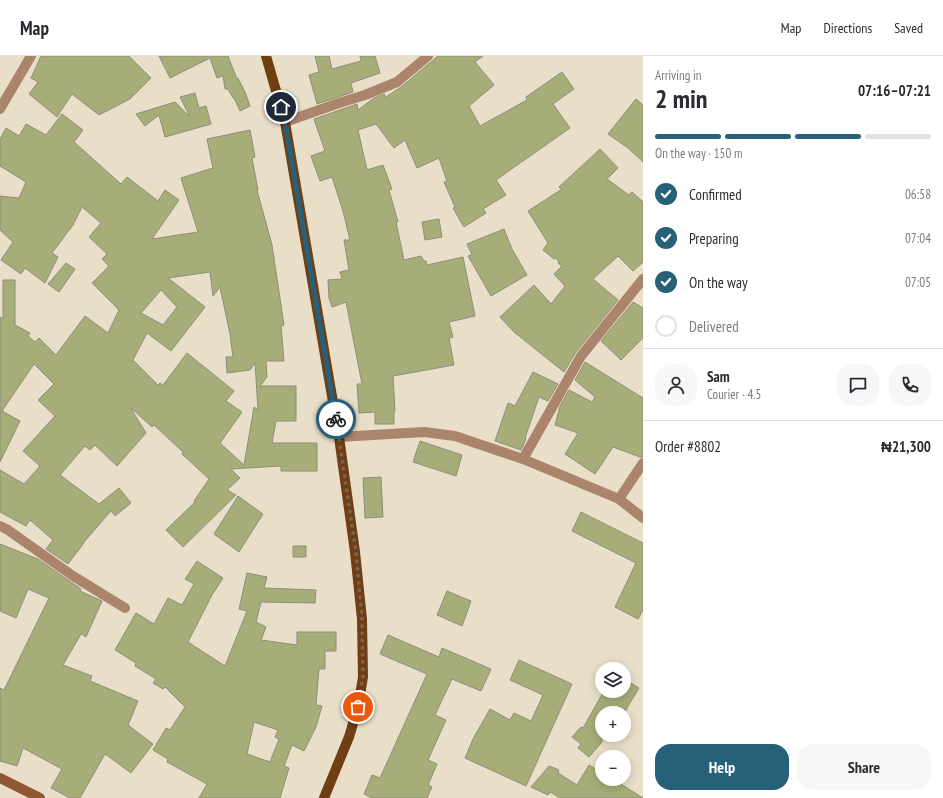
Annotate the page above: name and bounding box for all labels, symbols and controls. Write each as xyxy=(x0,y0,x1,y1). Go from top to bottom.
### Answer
text: Map xyxy=(20,16,49,40)
text: Map xyxy=(781,19,801,37)
text: Directions xyxy=(823,19,872,37)
text: Saved xyxy=(894,19,923,37)
text: Arriving in xyxy=(655,67,702,84)
text: 07:16–07:21 xyxy=(858,81,931,100)
text: 2 min xyxy=(655,82,708,115)
pin xyxy=(264,90,298,124)
icon: home xyxy=(270,96,292,118)
text: On the way · 150 m xyxy=(655,145,742,162)
icon: check xyxy=(655,183,677,205)
text: Confirmed xyxy=(689,185,742,204)
text: 06:58 xyxy=(905,186,931,203)
icon: check xyxy=(655,227,677,249)
text: Preparing xyxy=(689,229,739,248)
text: 07:04 xyxy=(905,230,931,247)
icon: check xyxy=(655,271,677,293)
text: On the way xyxy=(689,273,748,292)
text: 07:05 xyxy=(905,274,931,291)
text: Delivered xyxy=(689,317,739,336)
button: person xyxy=(655,364,697,406)
button: chat xyxy=(837,364,879,406)
button: phone xyxy=(889,364,931,406)
text: Sam xyxy=(707,367,730,386)
text: Courier · 4.5 xyxy=(707,386,761,403)
courier xyxy=(316,399,356,439)
icon: bike xyxy=(325,408,347,430)
text: Order #8802 xyxy=(655,437,721,456)
text: ₦21,300 xyxy=(881,437,931,456)
map controls xyxy=(595,662,631,786)
button: layers xyxy=(595,662,631,698)
pin xyxy=(341,690,375,724)
icon: bag xyxy=(347,696,369,718)
button: + xyxy=(595,706,631,742)
button: Help xyxy=(655,744,789,790)
button: Share xyxy=(797,744,931,790)
button: − xyxy=(595,750,631,786)

